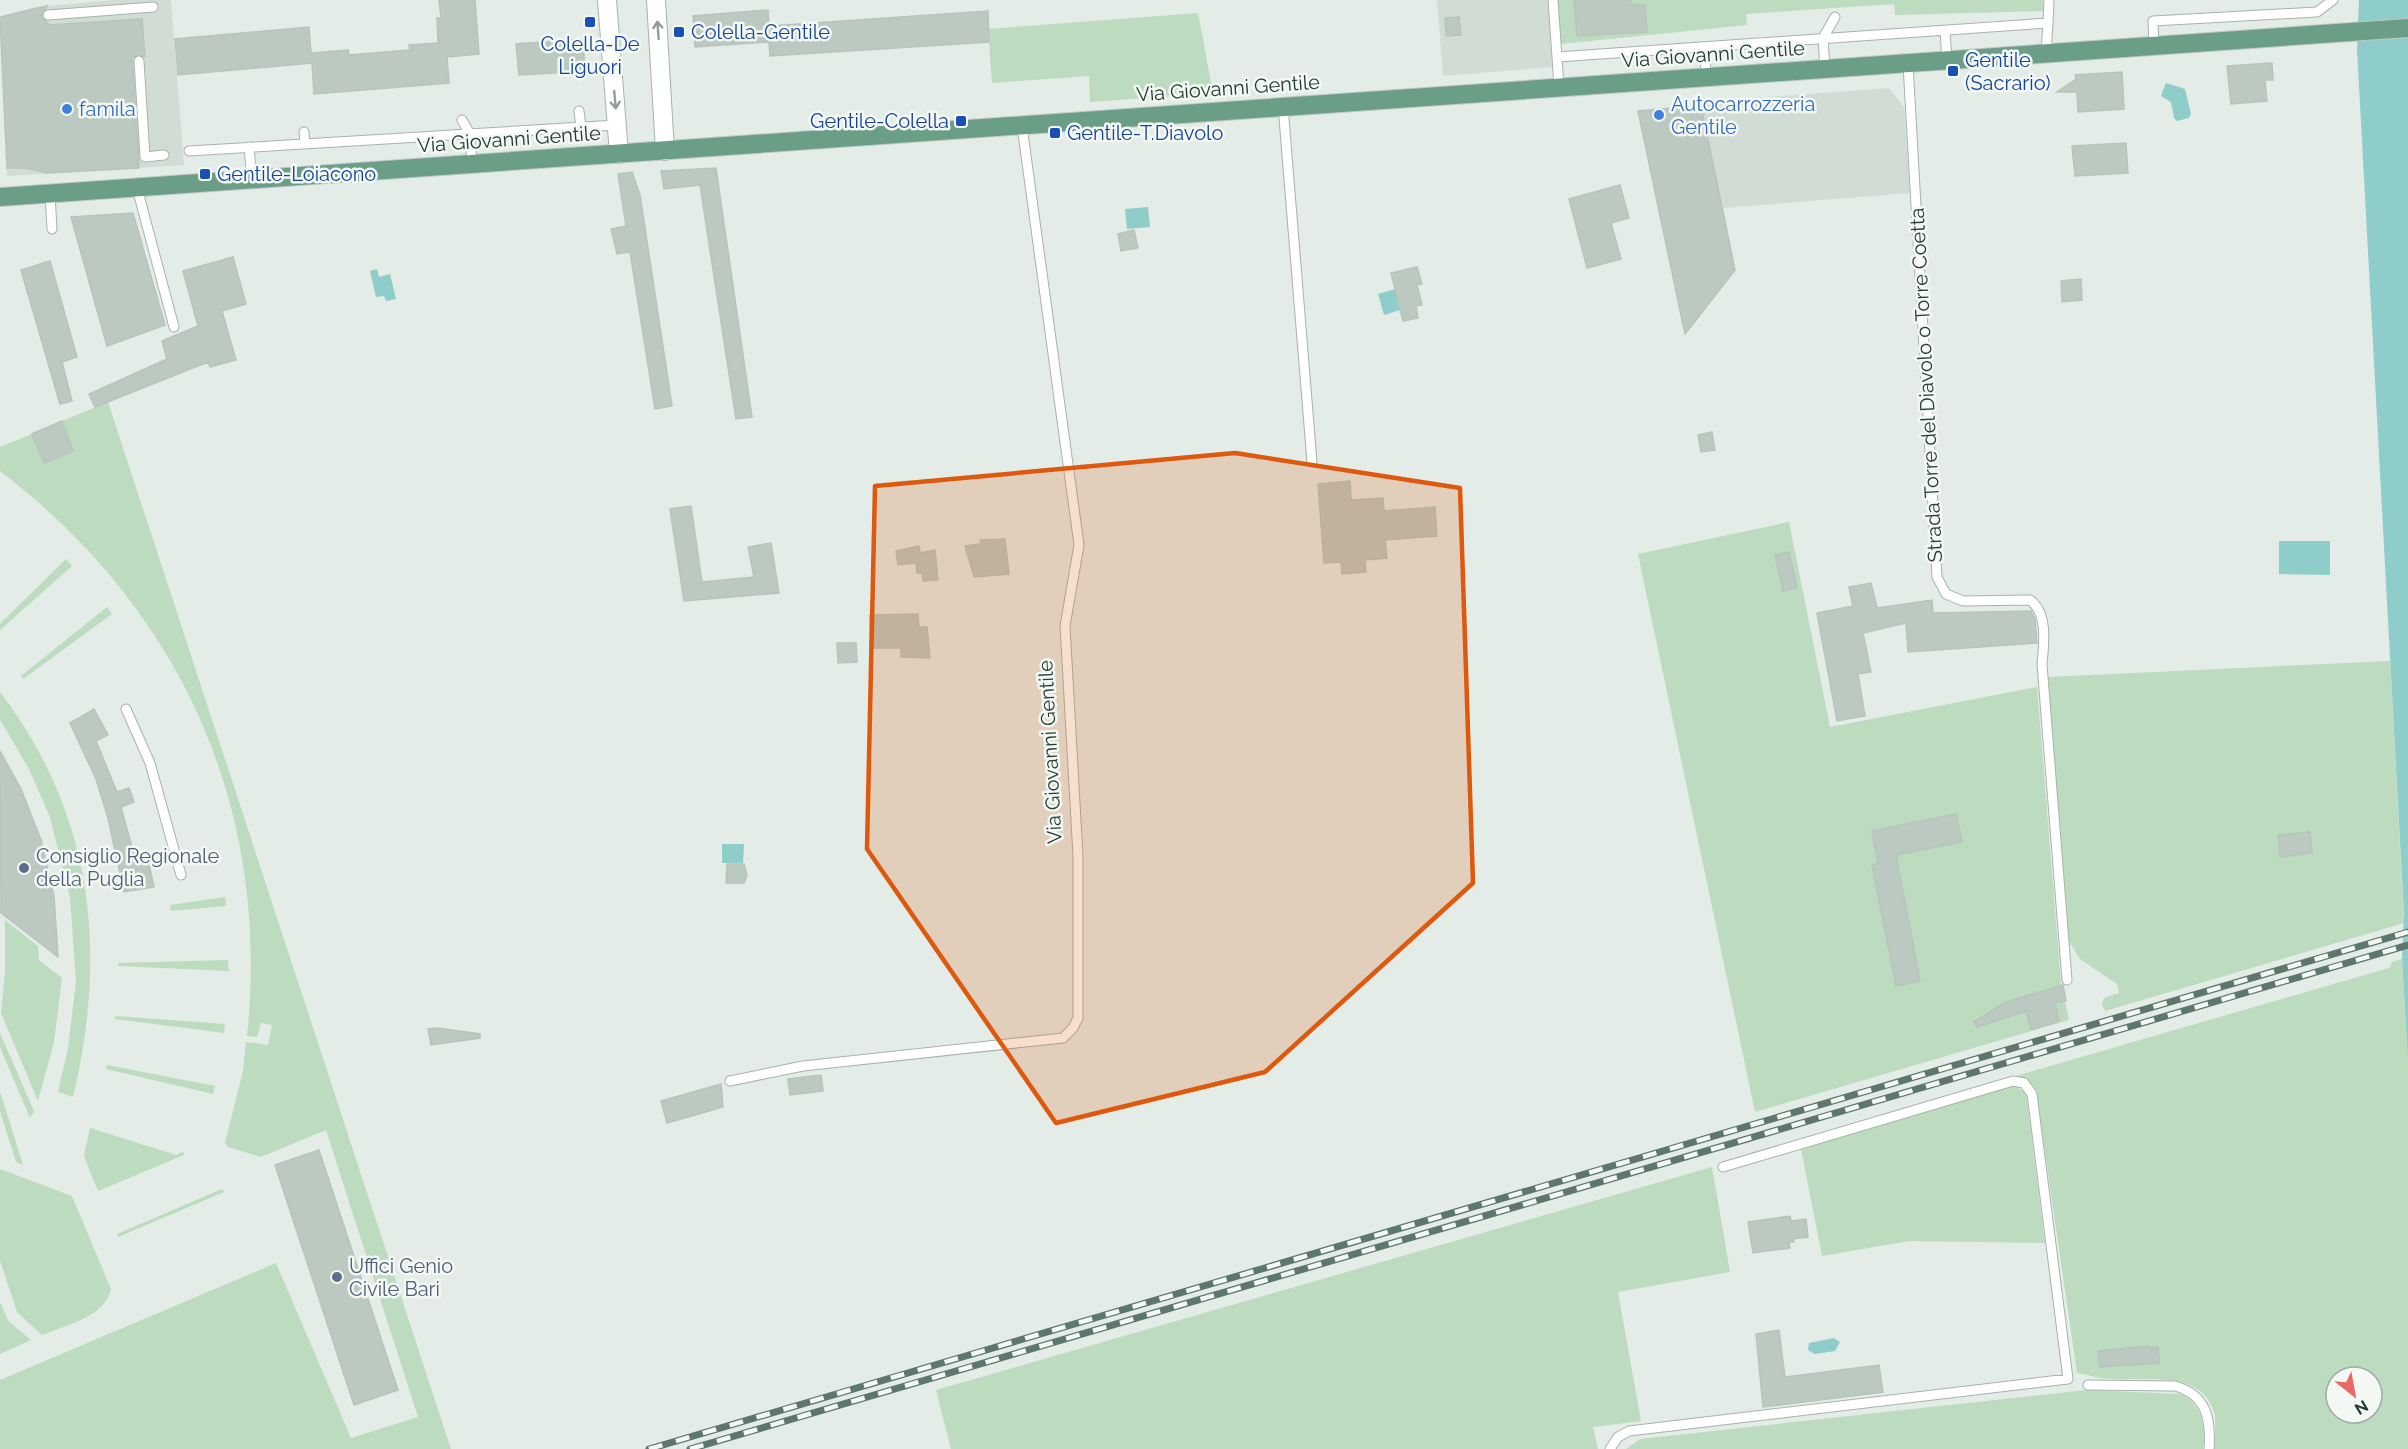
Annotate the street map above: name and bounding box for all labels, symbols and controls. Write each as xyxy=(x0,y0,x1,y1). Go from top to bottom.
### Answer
marker: Colella-De Liguori xyxy=(583,15,597,29)
one-way arrow xyxy=(652,20,663,40)
place label: Colella-Gentile xyxy=(691,20,830,44)
marker: Colella-Gentile xyxy=(672,25,686,39)
place label: Colella-De Liguori xyxy=(540,32,640,79)
street label: Via Giovanni Gentile xyxy=(1620,36,1806,72)
place label: Gentile (Sacrario) xyxy=(1965,48,2051,95)
marker: Gentile (Sacrario) xyxy=(1946,64,1960,78)
street label: Via Giovanni Gentile xyxy=(1135,70,1321,106)
one-way arrow xyxy=(610,90,621,110)
place label: Autocarrozzeria Gentile xyxy=(1671,92,1815,139)
place label: famila xyxy=(79,97,136,121)
marker: famila xyxy=(60,102,74,116)
marker: Autocarrozzeria Gentile xyxy=(1652,108,1666,122)
place label: Gentile-Colella xyxy=(810,109,949,133)
marker: Gentile-Colella xyxy=(954,114,968,128)
street label: Via Giovanni Gentile xyxy=(416,121,602,157)
place label: Gentile-T.Diavolo xyxy=(1067,121,1224,145)
marker: Gentile-T.Diavolo xyxy=(1048,126,1062,140)
place label: Gentile-Loiacono xyxy=(217,162,376,186)
marker: Gentile-Loiacono xyxy=(198,167,212,181)
street label: Strada Torre del Diavolo o Torre Coetta xyxy=(1905,207,1947,563)
street label: Via Giovanni Gentile xyxy=(1033,659,1067,845)
place label: Consiglio Regionale della Puglia xyxy=(36,844,220,891)
marker: Consiglio Regionale della Puglia xyxy=(17,861,31,875)
place label: Uffici Genio Civile Bari xyxy=(349,1254,453,1301)
marker: Uffici Genio Civile Bari xyxy=(330,1270,344,1284)
north arrow xyxy=(2324,1365,2384,1425)
text: N xyxy=(2351,1396,2372,1419)

